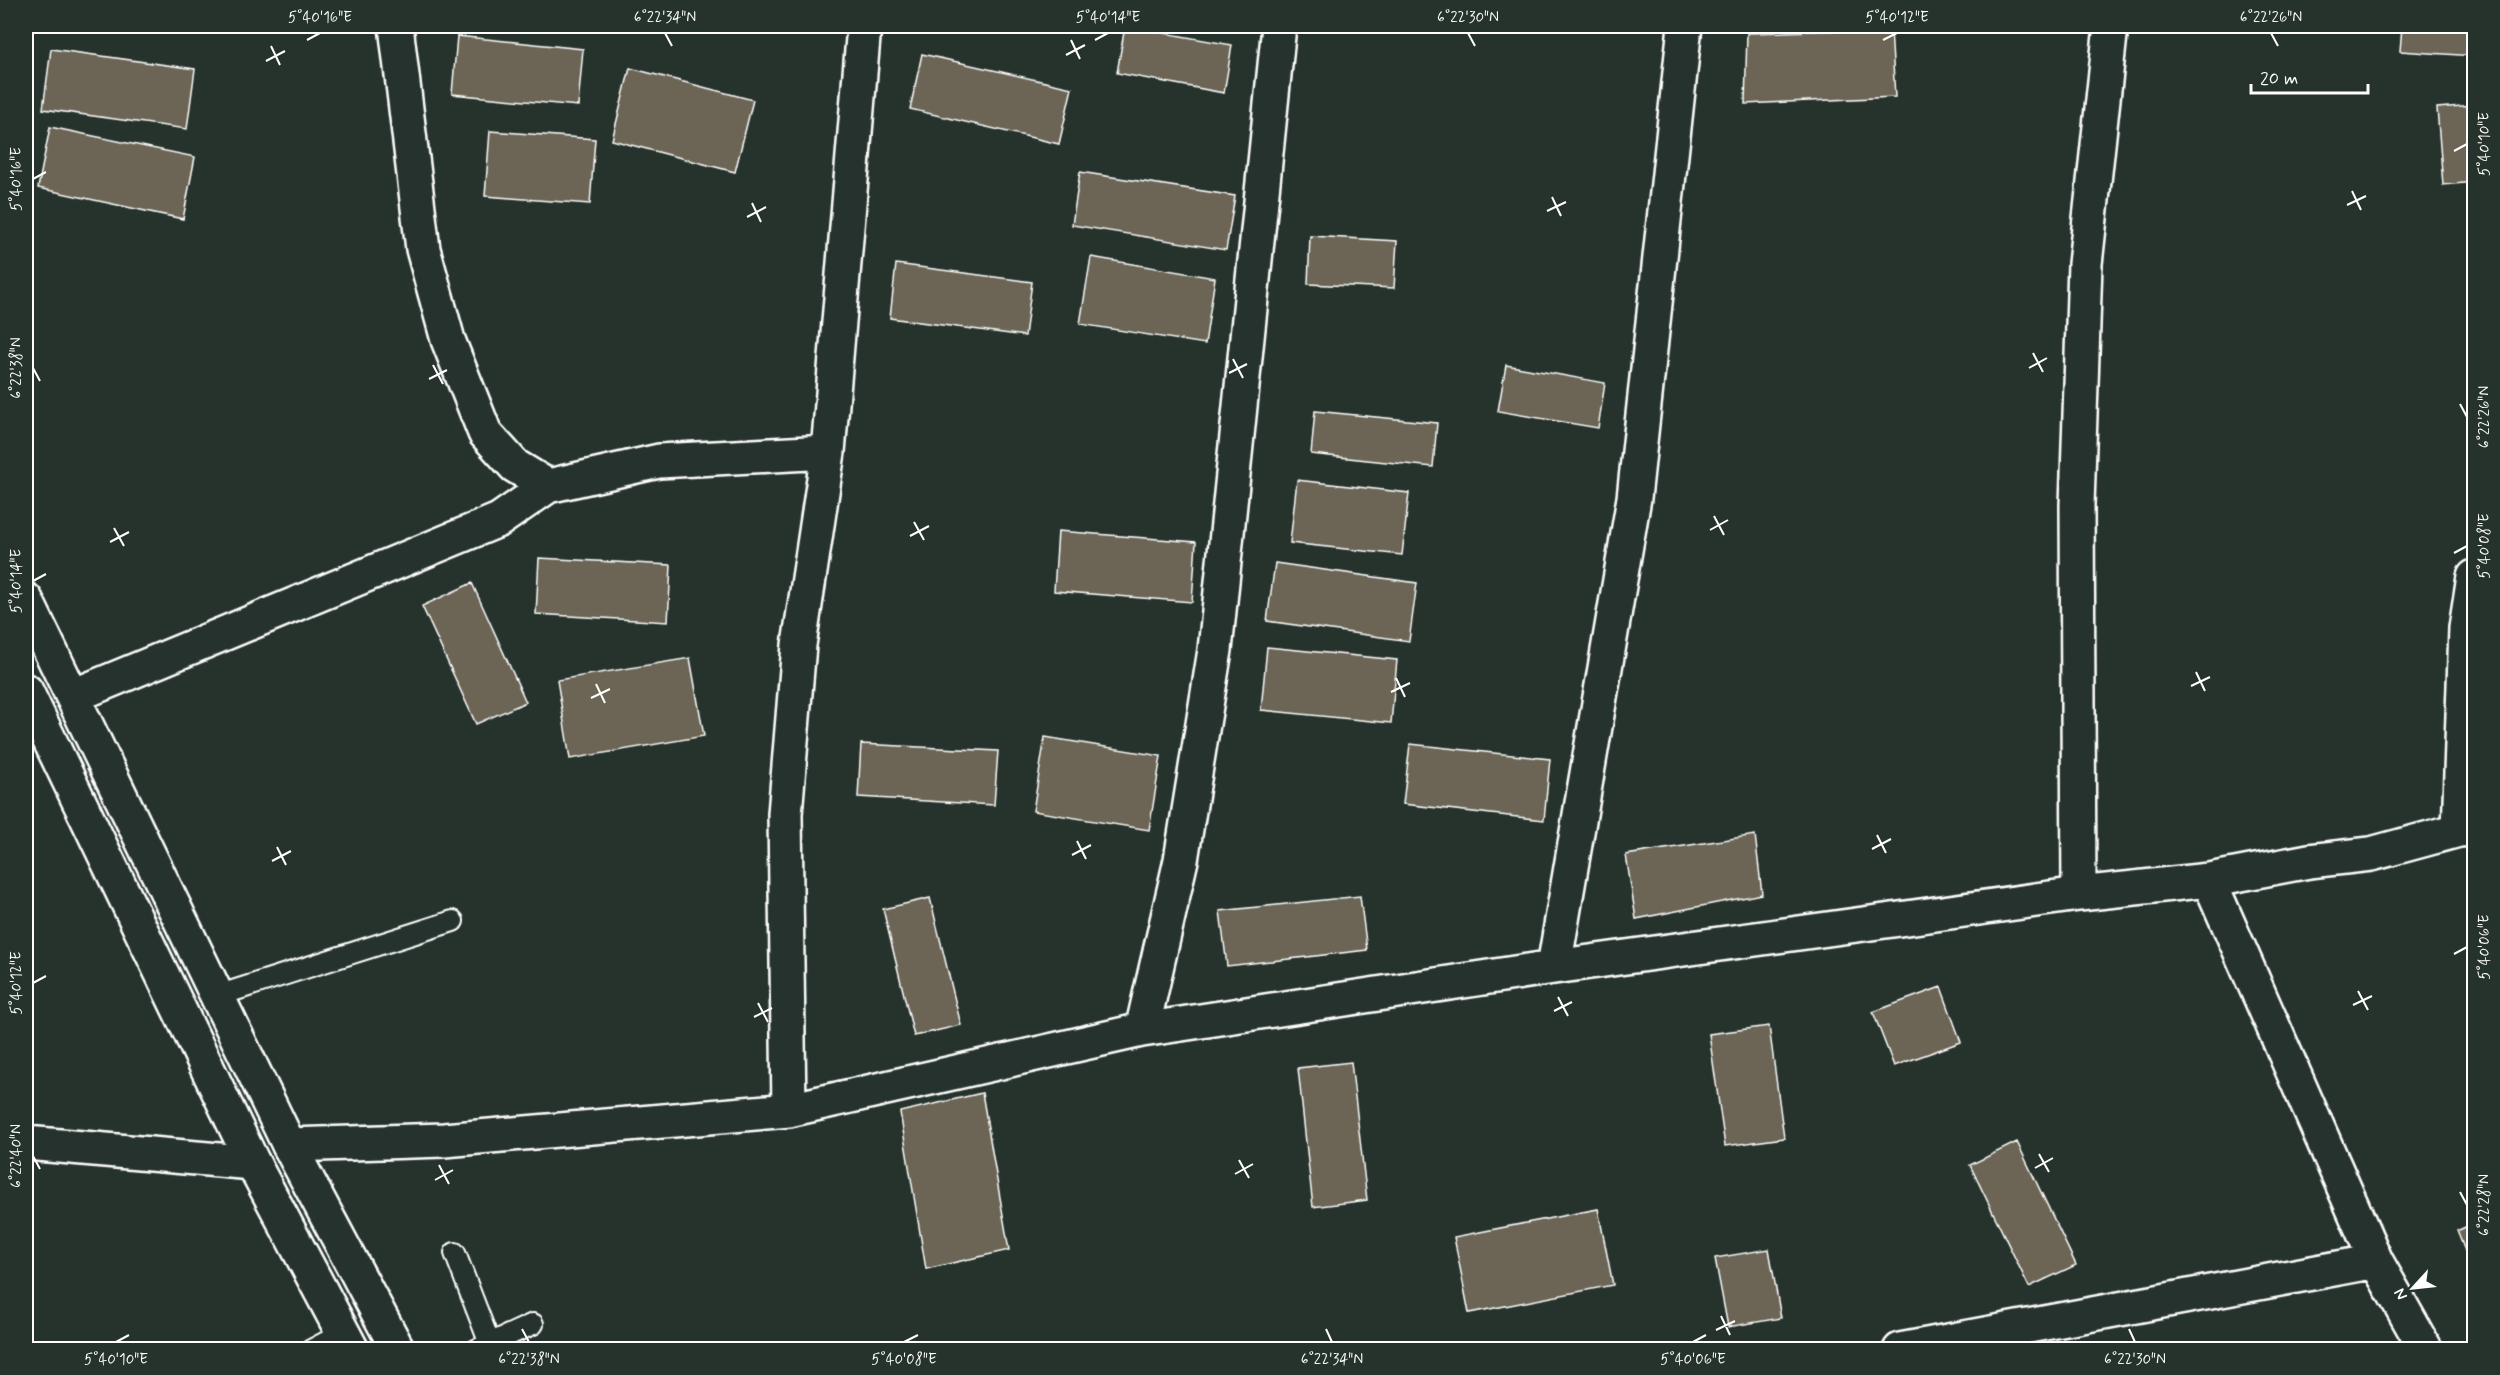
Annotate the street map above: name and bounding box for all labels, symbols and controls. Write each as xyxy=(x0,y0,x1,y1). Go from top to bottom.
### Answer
text: 5°40'16"E xyxy=(288,8,352,28)
text: 6°22'34"N xyxy=(634,8,696,28)
text: 5°40'14"E xyxy=(1076,8,1141,28)
text: 6°22'30"N xyxy=(1437,8,1499,28)
text: 5°40'12"E xyxy=(1865,8,1929,28)
text: 6°22'26"N xyxy=(2240,8,2302,28)
scale bar xyxy=(2251,57,2368,95)
text: 20 m xyxy=(2260,67,2298,91)
text: 5°40'10"E xyxy=(2475,112,2495,176)
text: 5°40'16"E xyxy=(7,147,27,211)
text: 6°22'38"N xyxy=(7,337,27,399)
text: 6°22'26"N xyxy=(2475,386,2495,448)
text: 5°40'08"E xyxy=(2475,513,2495,579)
text: 5°40'14"E xyxy=(7,548,27,613)
text: 5°40'06"E xyxy=(2475,914,2495,980)
text: 5°40'12"E xyxy=(7,951,27,1015)
text: 6°22'40"N xyxy=(7,1124,27,1188)
text: 6°22'28"N xyxy=(2475,1174,2495,1236)
north arrow xyxy=(2383,1258,2443,1318)
text: N xyxy=(2389,1285,2413,1304)
text: 5°40'10"E xyxy=(84,1350,148,1370)
text: 6°22'38"N xyxy=(498,1350,560,1370)
text: 5°40'08"E xyxy=(871,1350,937,1370)
text: 6°22'34"N xyxy=(1301,1350,1363,1370)
text: 5°40'06"E xyxy=(1660,1350,1726,1370)
text: 6°22'30"N xyxy=(2104,1350,2166,1370)

